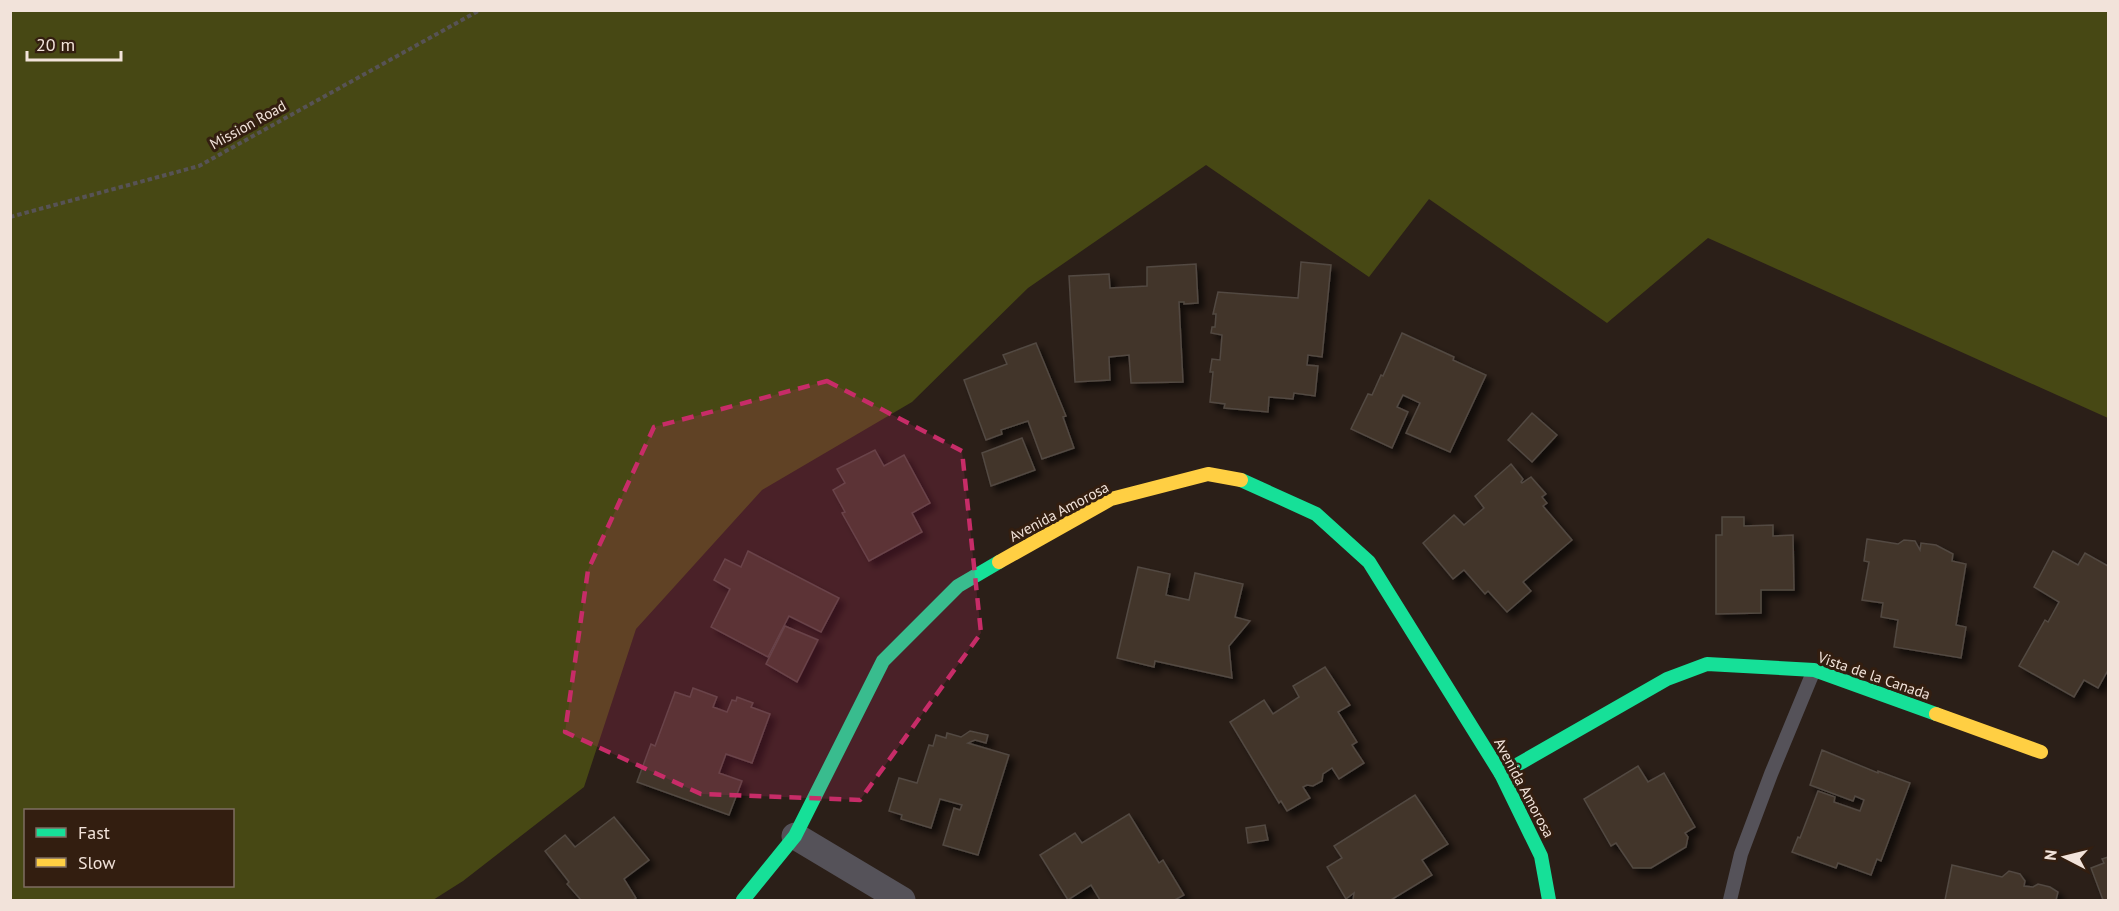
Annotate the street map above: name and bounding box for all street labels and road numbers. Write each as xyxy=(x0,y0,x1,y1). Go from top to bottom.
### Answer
street label: Mission Road xyxy=(206,96,289,153)
street label: Avenida Amorosa xyxy=(1006,477,1112,546)
street label: Vista de la Canada xyxy=(1814,647,1933,704)
street label: Avenida Amorosa xyxy=(1490,735,1559,841)

